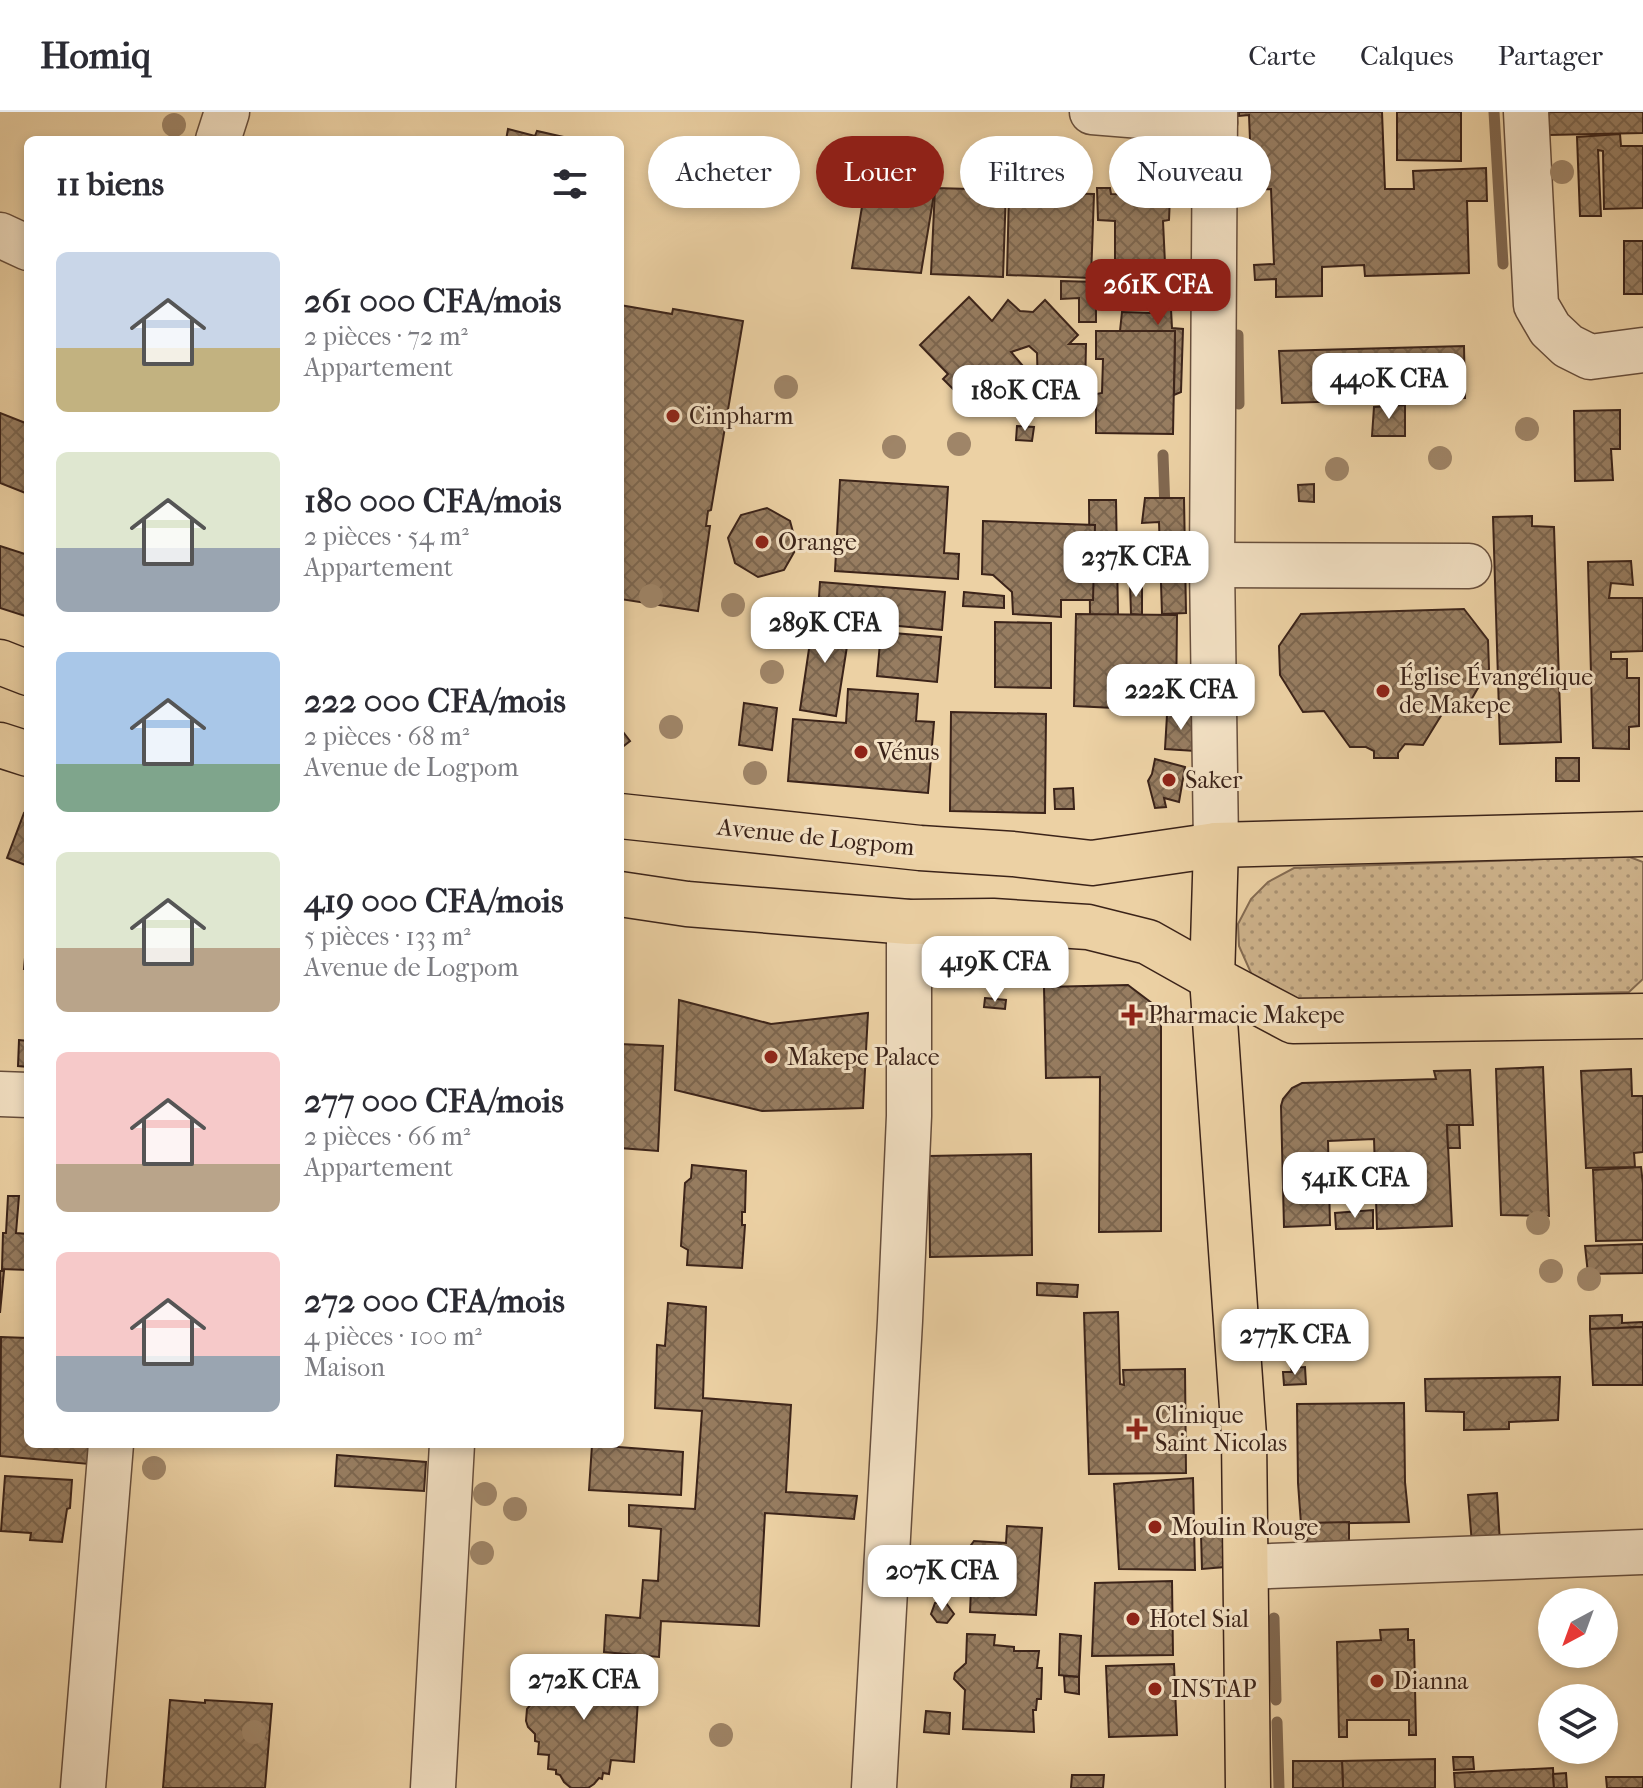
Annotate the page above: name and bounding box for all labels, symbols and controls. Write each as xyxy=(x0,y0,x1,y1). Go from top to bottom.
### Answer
text: Homiq xyxy=(40,33,151,78)
text: Carte xyxy=(1248,39,1316,72)
text: Calques xyxy=(1360,39,1454,72)
text: Partager xyxy=(1498,39,1603,72)
chip: Acheter xyxy=(648,136,800,208)
chip: Louer xyxy=(816,136,944,208)
chip: Filtres xyxy=(960,136,1093,208)
chip: Nouveau xyxy=(1109,136,1271,208)
icon: filters xyxy=(548,162,592,206)
text: 11 biens xyxy=(56,164,164,204)
pin: 261K CFA xyxy=(1075,259,1241,327)
text: 261K CFA xyxy=(1104,269,1212,300)
text: 261 000 CFA/mois xyxy=(304,281,561,321)
icon: home xyxy=(120,284,216,380)
text: 2 pièces · 72 m² xyxy=(304,321,468,352)
text: Appartement xyxy=(304,352,453,383)
pin: 440K CFA xyxy=(1306,353,1472,421)
text: 440K CFA xyxy=(1330,363,1448,394)
pin: 180K CFA xyxy=(942,365,1108,433)
text: 180K CFA xyxy=(970,375,1080,406)
place label: Cinpharm xyxy=(689,402,794,430)
marker: Cinpharm xyxy=(664,407,682,425)
text: 180 000 CFA/mois xyxy=(304,481,561,521)
icon: home xyxy=(120,484,216,580)
text: 2 pièces · 54 m² xyxy=(304,521,469,552)
place label: Orange xyxy=(778,528,857,556)
pin: 237K CFA xyxy=(1053,531,1219,599)
marker: Orange xyxy=(753,533,771,551)
text: 237K CFA xyxy=(1082,541,1190,572)
text: Appartement xyxy=(304,552,453,583)
pin: 289K CFA xyxy=(742,597,908,665)
text: 289K CFA xyxy=(769,607,881,638)
place label: Église Évangélique de Makepe xyxy=(1399,662,1593,719)
pin: 222K CFA xyxy=(1098,664,1264,732)
text: 222K CFA xyxy=(1125,674,1237,705)
text: 222 000 CFA/mois xyxy=(304,681,566,721)
marker: Église Évangélique de Makepe xyxy=(1374,682,1392,700)
icon: home xyxy=(120,684,216,780)
text: 2 pièces · 68 m² xyxy=(304,721,469,752)
place label: Vénus xyxy=(876,738,939,766)
marker: Vénus xyxy=(852,743,870,761)
text: Avenue de Logpom xyxy=(304,752,519,783)
place label: Saker xyxy=(1185,766,1243,794)
marker: Saker xyxy=(1160,771,1178,789)
street label: Avenue de Logpom xyxy=(715,813,916,861)
text: 419 000 CFA/mois xyxy=(304,881,564,921)
icon: home xyxy=(120,884,216,980)
text: 5 pièces · 133 m² xyxy=(304,921,471,952)
pin: 419K CFA xyxy=(912,936,1078,1004)
text: 419K CFA xyxy=(940,946,1050,977)
text: Avenue de Logpom xyxy=(304,952,519,983)
place label: Pharmacie Makepe xyxy=(1148,1001,1345,1029)
marker: Pharmacie Makepe xyxy=(1123,1006,1141,1024)
place label: Makepe Palace xyxy=(787,1043,940,1071)
marker: Makepe Palace xyxy=(762,1048,780,1066)
text: 277 000 CFA/mois xyxy=(304,1081,564,1121)
icon: home xyxy=(120,1084,216,1180)
text: 2 pièces · 66 m² xyxy=(304,1121,470,1152)
text: Appartement xyxy=(304,1152,453,1183)
pin: 541K CFA xyxy=(1272,1152,1438,1220)
text: 541K CFA xyxy=(1301,1162,1409,1193)
text: 272 000 CFA/mois xyxy=(304,1281,565,1321)
icon: home xyxy=(120,1284,216,1380)
pin: 277K CFA xyxy=(1212,1309,1378,1377)
text: 277K CFA xyxy=(1240,1319,1350,1350)
text: 4 pièces · 100 m² xyxy=(304,1321,482,1352)
text: Maison xyxy=(304,1352,385,1383)
place label: Clinique Saint Nicolas xyxy=(1155,1401,1287,1457)
marker: Clinique Saint Nicolas xyxy=(1126,1418,1148,1440)
place label: Moulin Rouge xyxy=(1171,1513,1318,1541)
marker: Moulin Rouge xyxy=(1146,1518,1164,1536)
pin: 207K CFA xyxy=(859,1545,1025,1613)
text: 207K CFA xyxy=(886,1555,998,1586)
north arrow xyxy=(1538,1588,1618,1668)
map controls xyxy=(1538,1588,1618,1764)
place label: Hotel Sial xyxy=(1149,1605,1249,1633)
marker: Hotel Sial xyxy=(1124,1610,1142,1628)
pin: 272K CFA xyxy=(501,1654,667,1722)
text: 272K CFA xyxy=(528,1664,640,1695)
place label: Dianna xyxy=(1393,1667,1469,1695)
marker: Dianna xyxy=(1368,1672,1386,1690)
place label: INSTAP xyxy=(1171,1675,1256,1703)
marker: INSTAP xyxy=(1146,1680,1164,1698)
button: layers xyxy=(1538,1684,1618,1764)

